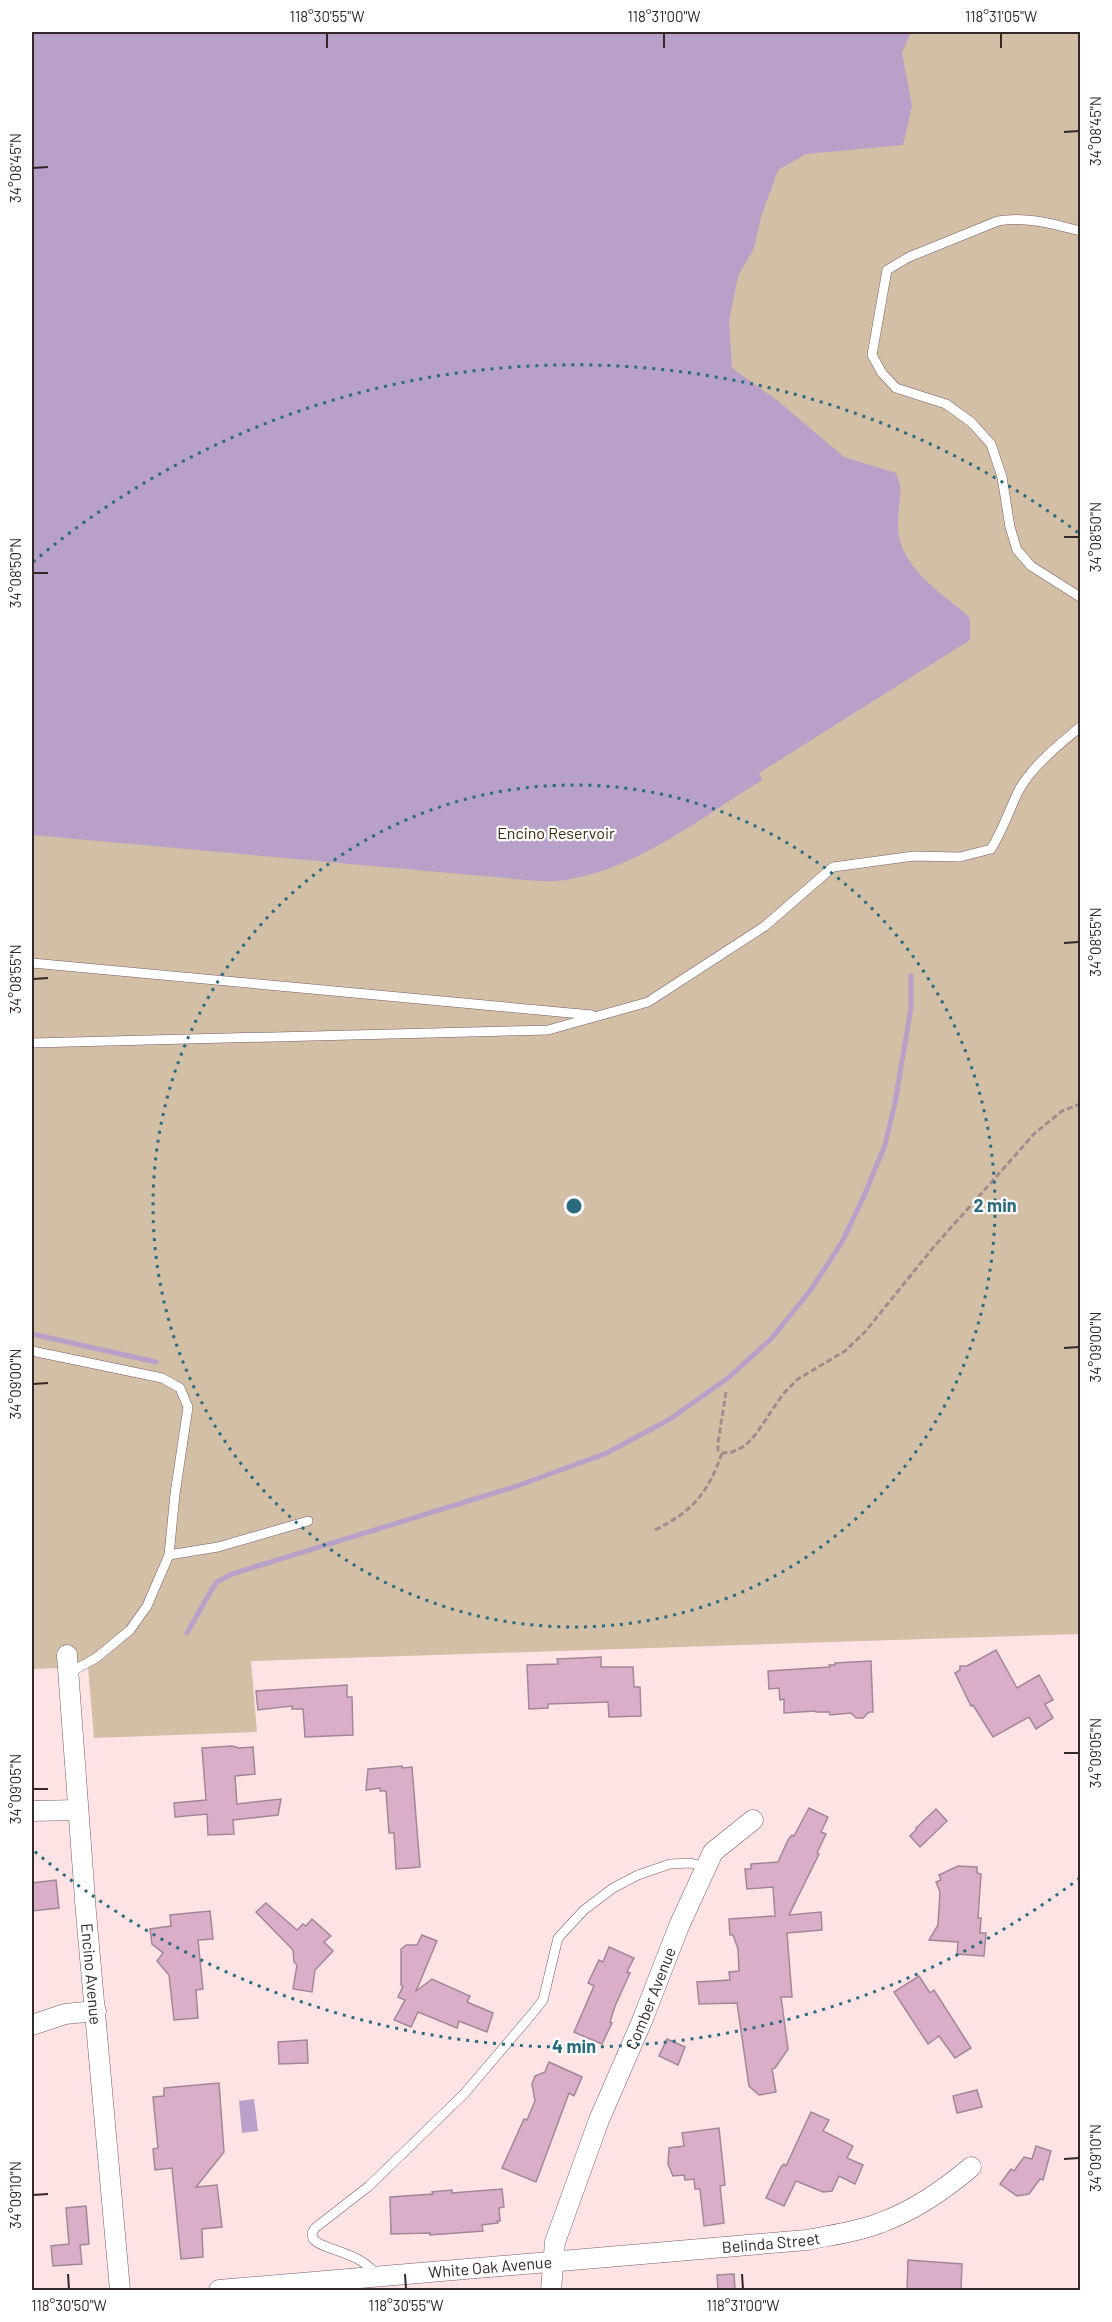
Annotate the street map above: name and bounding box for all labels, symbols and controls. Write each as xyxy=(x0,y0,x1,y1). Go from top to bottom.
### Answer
text: 118°30'55"W xyxy=(290,7,364,25)
text: 118°31'00"W xyxy=(628,7,701,25)
text: 118°31'05"W xyxy=(965,7,1037,25)
text: 34°08'45"N xyxy=(1086,96,1104,166)
text: 34°08'45"N xyxy=(6,133,24,203)
text: 34°08'50"N xyxy=(1086,502,1104,572)
text: 34°08'50"N xyxy=(6,538,24,608)
park label: Encino Reservoir xyxy=(497,823,615,842)
text: 34°08'55"N xyxy=(1086,907,1104,977)
text: 34°08'55"N xyxy=(6,944,24,1014)
text: 2 min xyxy=(973,1194,1017,1216)
centre of rings xyxy=(564,1196,584,1216)
text: 34°09'00"N xyxy=(1086,1311,1104,1383)
text: 34°09'00"N xyxy=(6,1348,24,1420)
text: 34°09'05"N xyxy=(1086,1718,1104,1788)
text: 34°09'05"N xyxy=(6,1754,24,1824)
street label: Encino Avenue xyxy=(78,1922,106,2026)
street label: Comber Avenue xyxy=(621,1944,679,2052)
text: 4 min xyxy=(552,2035,596,2057)
text: 34°09'10"N xyxy=(1086,2124,1104,2192)
text: 34°09'10"N xyxy=(6,2161,24,2229)
street label: Belinda Street xyxy=(721,2228,822,2256)
street label: White Oak Avenue xyxy=(427,2252,553,2281)
text: 118°30'50"W xyxy=(31,2296,107,2314)
text: 118°30'55"W xyxy=(369,2296,443,2314)
text: 118°31'00"W xyxy=(707,2296,780,2314)

